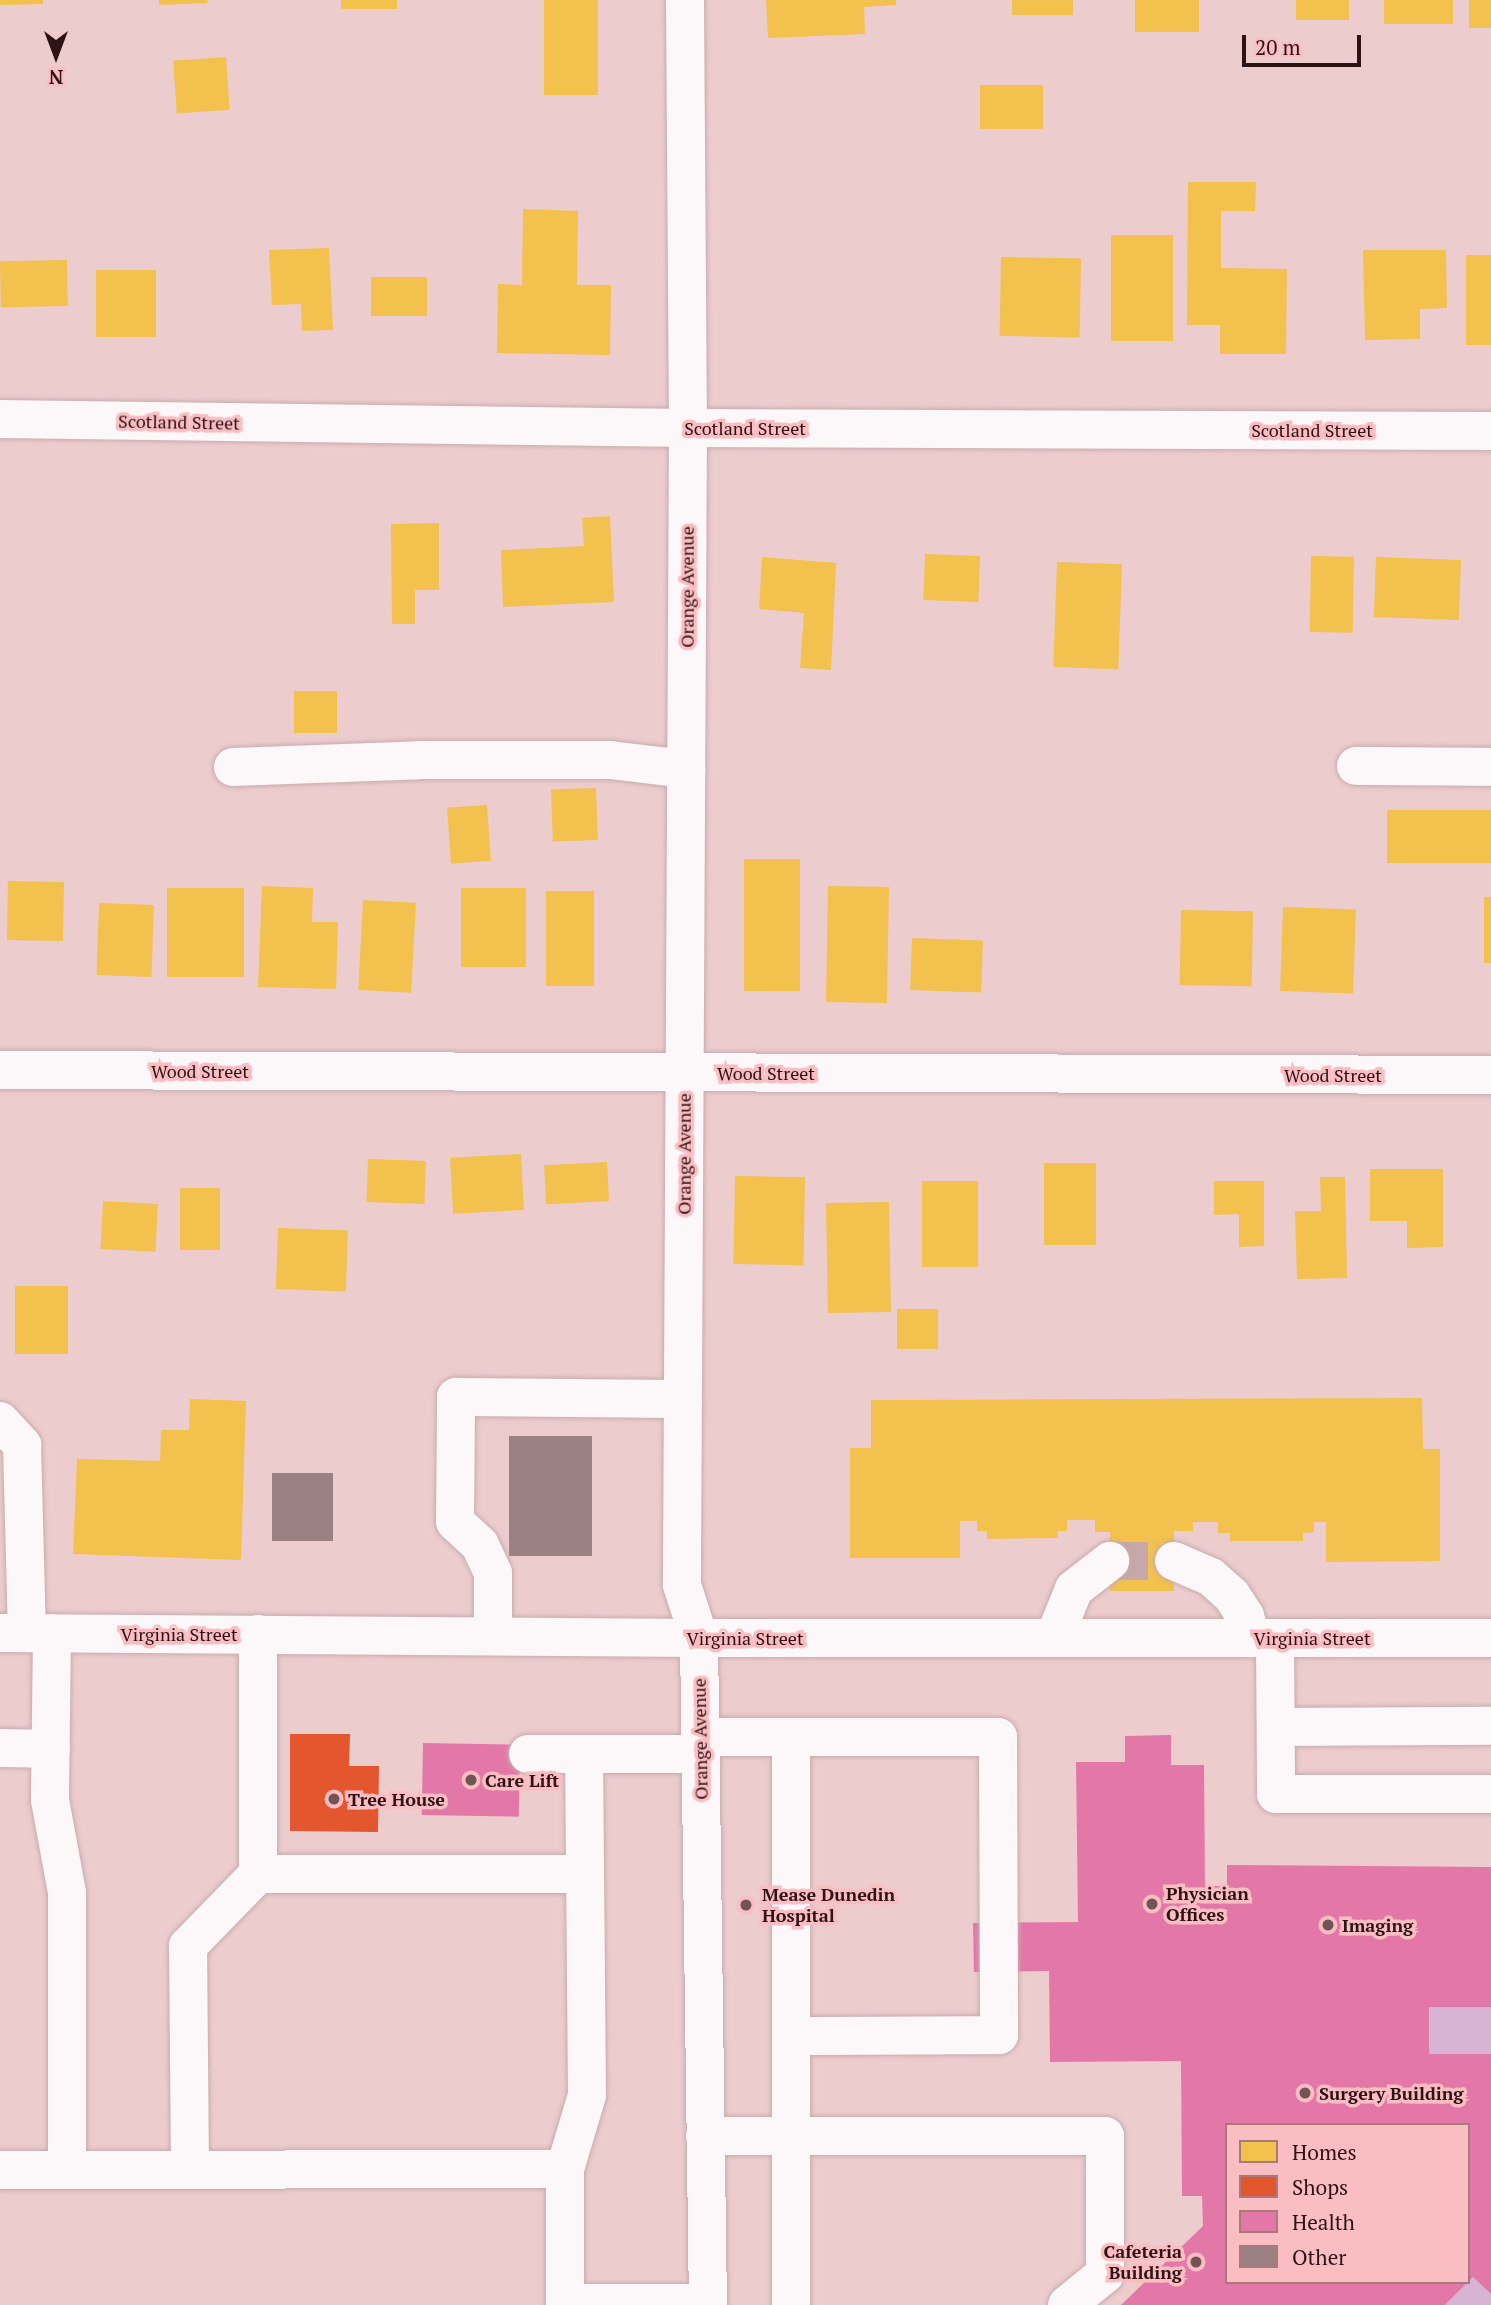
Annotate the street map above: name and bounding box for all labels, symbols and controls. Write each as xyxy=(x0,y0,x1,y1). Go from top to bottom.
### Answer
north arrow xyxy=(21,21,91,91)
scale bar xyxy=(1246,21,1365,65)
text: 20 m xyxy=(1255,33,1301,61)
text: N xyxy=(49,65,63,90)
street label: Scotland Street xyxy=(118,410,240,434)
street label: Scotland Street xyxy=(684,417,806,439)
street label: Scotland Street xyxy=(1251,419,1373,441)
street label: Orange Avenue xyxy=(676,526,698,648)
street label: Wood Street xyxy=(151,1060,249,1082)
street label: Wood Street xyxy=(717,1062,815,1084)
street label: Wood Street xyxy=(1284,1064,1382,1086)
street label: Orange Avenue xyxy=(673,1093,695,1215)
street label: Virginia Street xyxy=(120,1623,238,1645)
street label: Virginia Street xyxy=(686,1627,804,1649)
street label: Virginia Street xyxy=(1253,1627,1371,1649)
street label: Orange Avenue xyxy=(688,1678,712,1800)
place label: Care Lift xyxy=(485,1769,559,1791)
marker: Care Lift xyxy=(463,1772,479,1788)
place label: Tree House xyxy=(348,1788,445,1810)
marker: Tree House xyxy=(326,1791,342,1807)
place label: Physician Offices xyxy=(1166,1883,1249,1926)
place label: Mease Dunedin Hospital xyxy=(762,1884,895,1926)
marker: Mease Dunedin Hospital xyxy=(736,1895,756,1915)
marker: Physician Offices xyxy=(1144,1896,1160,1912)
place label: Imaging xyxy=(1342,1914,1413,1936)
marker: Imaging xyxy=(1320,1917,1336,1933)
place label: Surgery Building xyxy=(1319,2082,1463,2104)
marker: Surgery Building xyxy=(1297,2085,1313,2101)
legend xyxy=(1225,2123,1470,2284)
text: Homes xyxy=(1292,2138,1357,2166)
text: Shops xyxy=(1292,2173,1348,2201)
text: Health xyxy=(1292,2208,1355,2236)
place label: Cafeteria Building xyxy=(1104,2241,1182,2284)
text: Other xyxy=(1292,2243,1346,2271)
marker: Cafeteria Building xyxy=(1188,2254,1204,2270)

